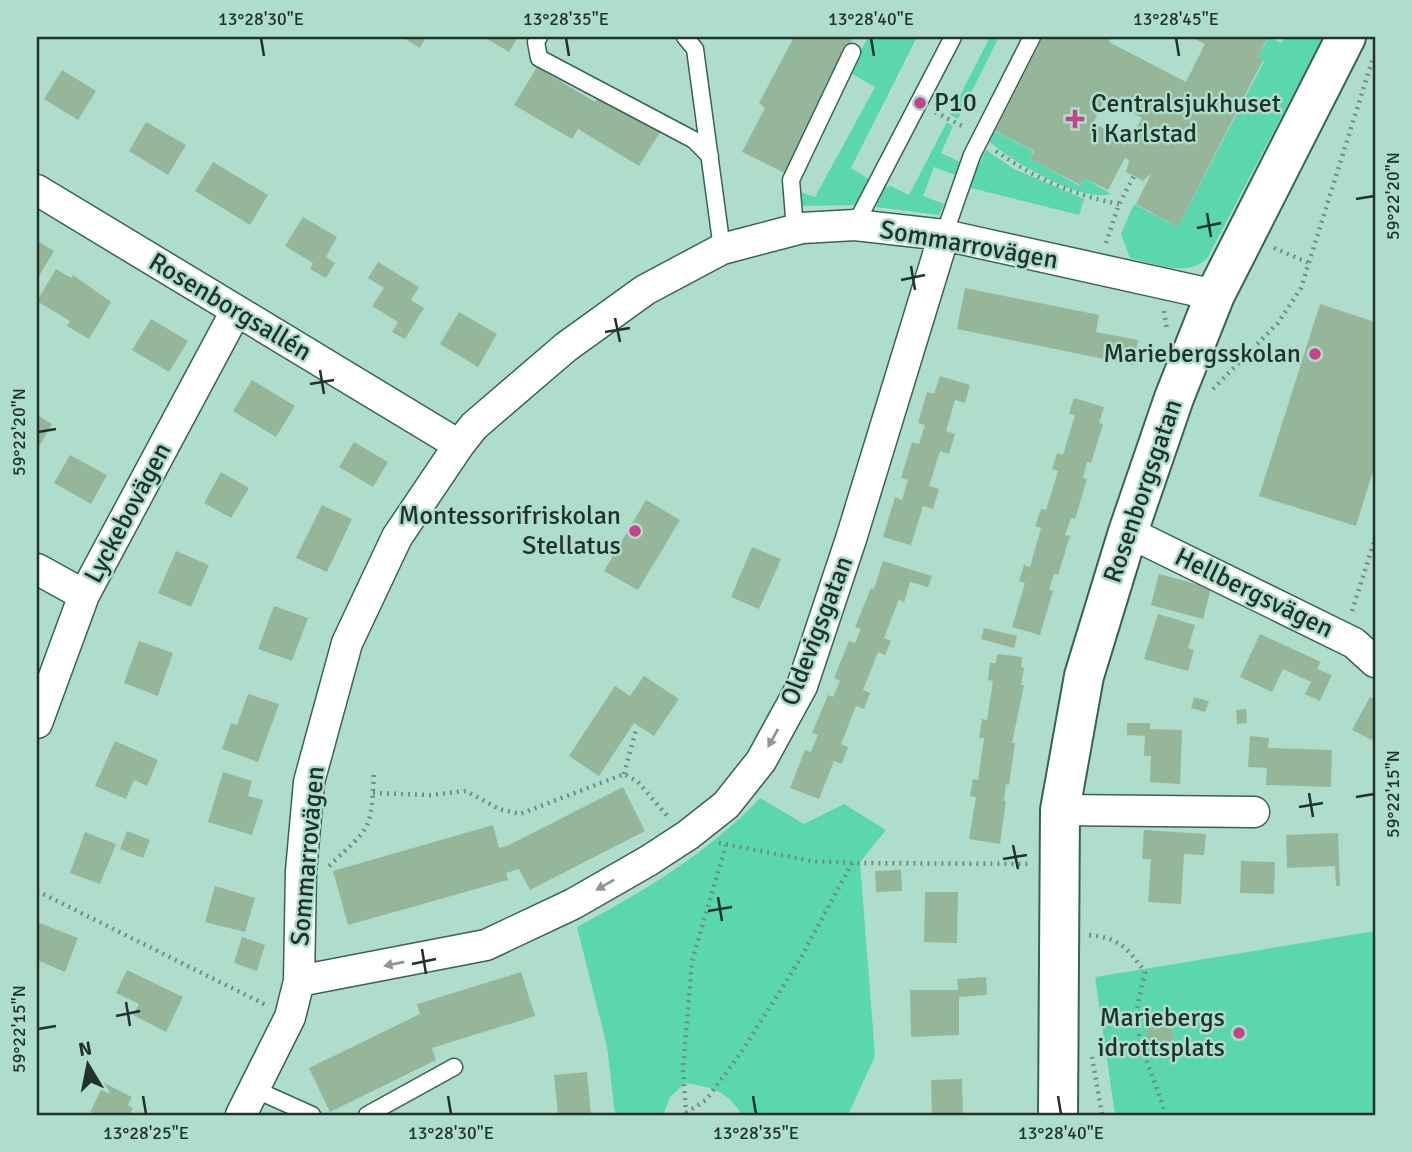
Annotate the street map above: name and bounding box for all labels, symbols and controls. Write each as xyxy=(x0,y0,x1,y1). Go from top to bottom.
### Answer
text: 13°28'30"E xyxy=(218,8,304,30)
text: 13°28'35"E xyxy=(523,8,609,30)
text: 13°28'40"E xyxy=(828,8,914,30)
text: 13°28'45"E xyxy=(1133,8,1219,30)
place label: P10 xyxy=(934,87,977,119)
place label: Centralsjukhuset i Karlstad xyxy=(1091,88,1281,150)
marker: P10 xyxy=(912,95,928,111)
marker: Centralsjukhuset i Karlstad xyxy=(1065,109,1085,129)
text: 59°22'20"N xyxy=(1382,152,1404,240)
street label: Sommarrovägen xyxy=(877,214,1061,276)
street label: Rosenborgsallén xyxy=(143,246,317,368)
place label: Mariebergsskolan xyxy=(1103,338,1301,370)
marker: Mariebergsskolan xyxy=(1307,346,1323,362)
text: 59°22'20"N xyxy=(8,388,30,476)
street label: Rosenborgsgatan xyxy=(1097,395,1189,587)
street label: Lyckebovägen xyxy=(78,437,178,589)
place label: Montessorifriskolan Stellatus xyxy=(399,500,621,562)
marker: Montessorifriskolan Stellatus xyxy=(627,523,643,539)
street label: Hellbergsvägen xyxy=(1169,541,1339,645)
street label: Oldevigsgatan xyxy=(774,552,860,710)
one-way arrow xyxy=(767,729,779,748)
text: 59°22'15"N xyxy=(1382,750,1404,838)
street label: Sommarrovägen xyxy=(284,765,332,947)
one-way arrow xyxy=(596,879,615,892)
one-way arrow xyxy=(383,959,405,970)
text: 59°22'15"N xyxy=(8,985,30,1073)
place label: Mariebergs idrottsplats xyxy=(1097,1002,1225,1064)
marker: Mariebergs idrottsplats xyxy=(1231,1025,1247,1041)
north arrow xyxy=(52,1030,122,1100)
text: N xyxy=(77,1036,94,1062)
text: 13°28'25"E xyxy=(103,1122,189,1144)
text: 13°28'30"E xyxy=(408,1122,494,1144)
text: 13°28'35"E xyxy=(713,1122,799,1144)
text: 13°28'40"E xyxy=(1018,1122,1104,1144)

